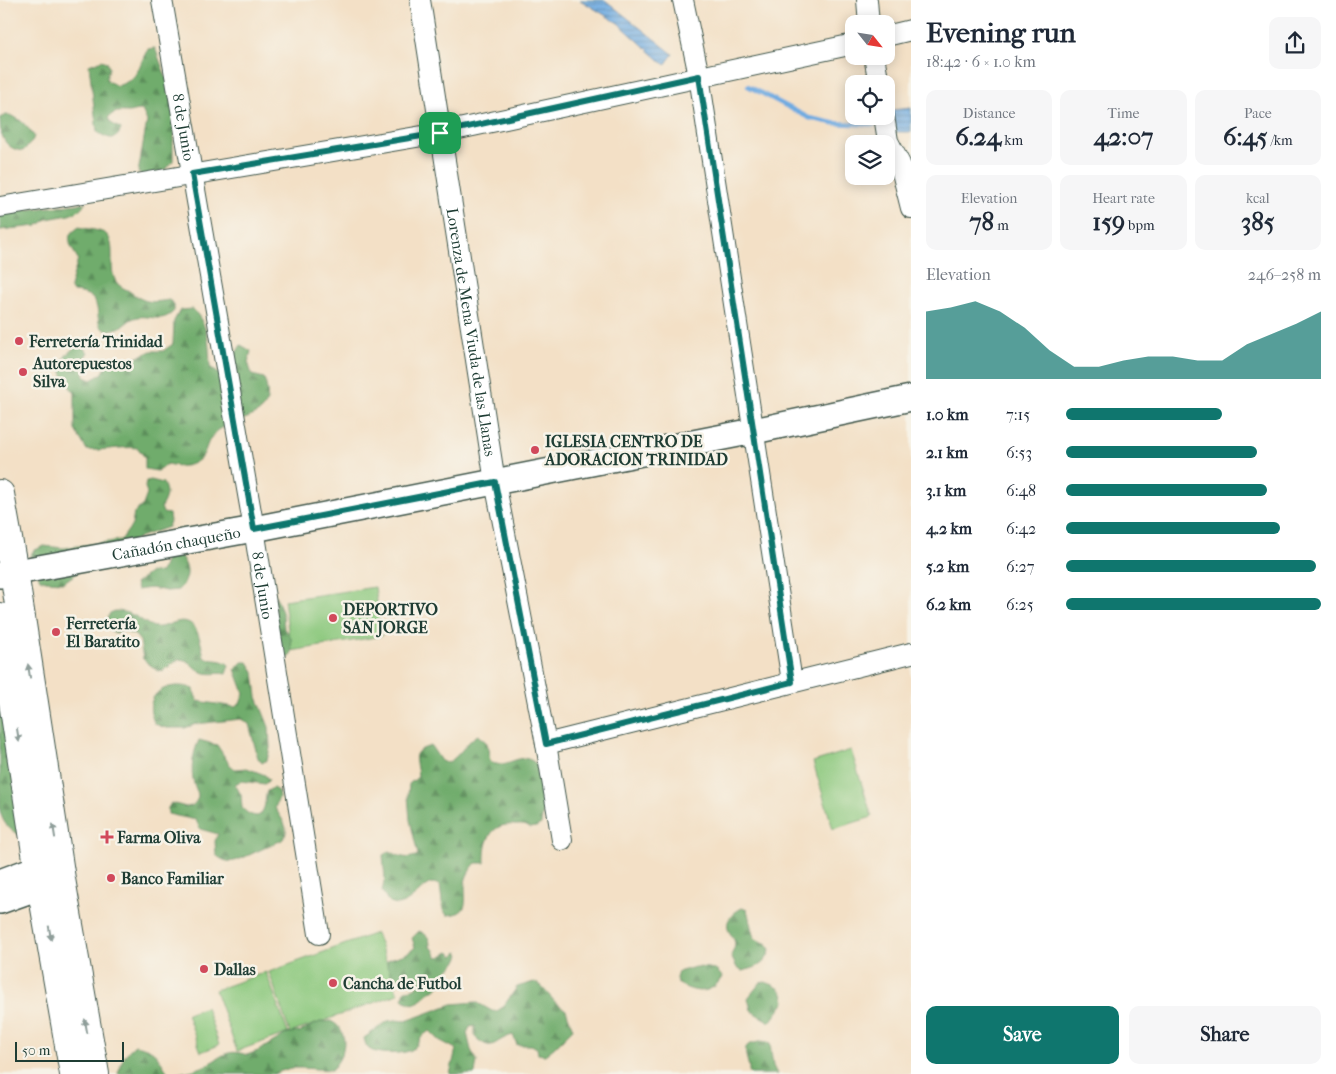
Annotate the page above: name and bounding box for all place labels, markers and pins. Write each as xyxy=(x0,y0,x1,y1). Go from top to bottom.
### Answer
pin xyxy=(419,112,461,154)
place label: Ferretería Trinidad xyxy=(28,332,164,351)
marker: Ferretería Trinidad xyxy=(13,335,25,347)
place label: Autorepuestos Silva xyxy=(32,354,132,391)
marker: Autorepuestos Silva xyxy=(17,366,29,378)
place label: IGLESIA CENTRO DE ADORACION TRINIDAD xyxy=(544,432,728,469)
marker: IGLESIA CENTRO DE ADORACION TRINIDAD xyxy=(529,444,541,456)
place label: DEPORTIVO SAN JORGE xyxy=(343,600,438,638)
marker: DEPORTIVO SAN JORGE xyxy=(327,612,339,624)
place label: Ferretería El Baratito xyxy=(65,614,140,651)
marker: Ferretería El Baratito xyxy=(50,626,62,638)
place label: Farma Oliva xyxy=(116,828,201,847)
marker: Farma Oliva xyxy=(101,831,113,843)
place label: Banco Familiar xyxy=(121,869,225,888)
marker: Banco Familiar xyxy=(105,872,117,884)
place label: Dallas xyxy=(214,960,256,979)
marker: Dallas xyxy=(198,963,210,975)
place label: Cancha de Futbol xyxy=(343,974,462,993)
marker: Cancha de Futbol xyxy=(327,977,339,989)

